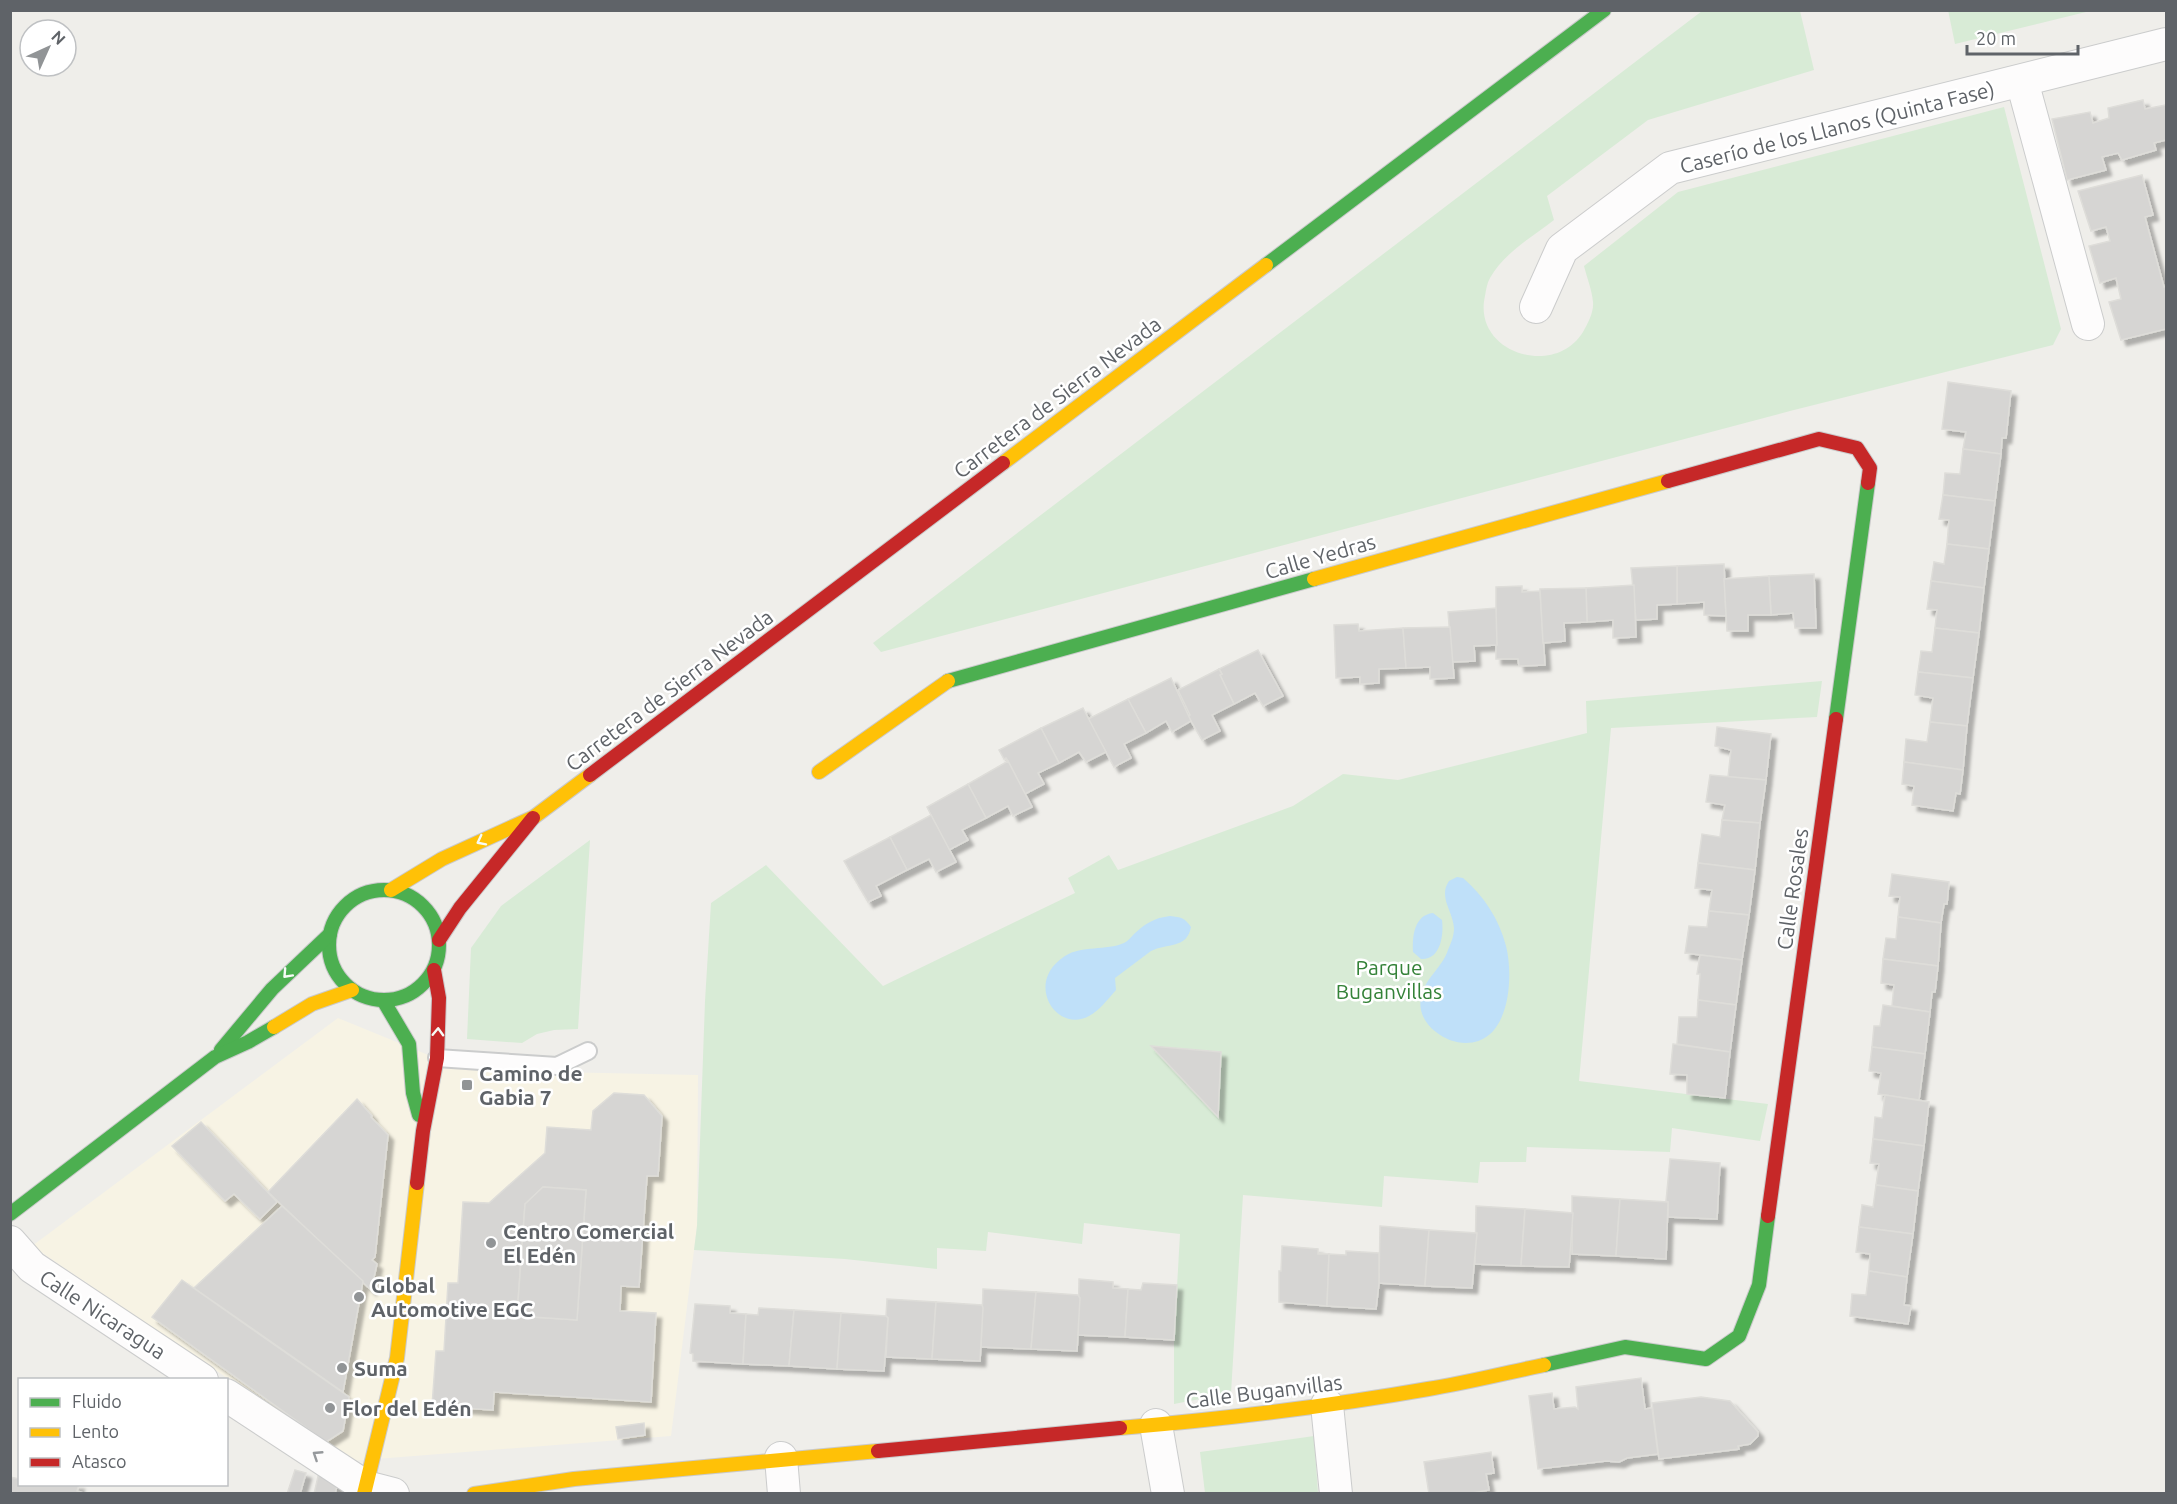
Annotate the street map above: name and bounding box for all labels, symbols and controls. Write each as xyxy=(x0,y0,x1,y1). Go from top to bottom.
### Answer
north arrow xyxy=(18,18,78,78)
scale bar xyxy=(1967,18,2078,56)
text: N xyxy=(48,27,69,48)
text: 20 m xyxy=(1976,28,2016,48)
street label: Caserío de los Llanos (Quinta Fase) xyxy=(1677,76,1997,178)
street label: Carretera de Sierra Nevada xyxy=(949,311,1165,483)
street label: Calle Yedras xyxy=(1262,529,1378,583)
street label: Carretera de Sierra Nevada xyxy=(561,604,777,776)
street label: Calle Rosales xyxy=(1772,827,1812,951)
one-way arrow xyxy=(477,834,488,845)
park label: Parque Buganvillas xyxy=(1336,955,1442,1003)
one-way arrow xyxy=(284,966,295,977)
one-way arrow xyxy=(432,1028,444,1037)
place label: Camino de Gabia 7 xyxy=(479,1061,583,1109)
marker: Camino de Gabia 7 xyxy=(460,1078,474,1092)
place label: Centro Comercial El Edén xyxy=(503,1219,674,1267)
marker: Centro Comercial El Edén xyxy=(484,1236,498,1250)
street label: Calle Nicaragua xyxy=(36,1264,170,1364)
place label: Global Automotive EGC xyxy=(371,1273,533,1321)
marker: Global Automotive EGC xyxy=(352,1290,366,1304)
place label: Suma xyxy=(354,1356,408,1380)
marker: Suma xyxy=(335,1361,349,1375)
street label: Calle Buganvillas xyxy=(1184,1369,1344,1413)
legend xyxy=(18,1378,228,1486)
text: Fluido xyxy=(72,1391,122,1411)
place label: Flor del Edén xyxy=(342,1396,472,1420)
marker: Flor del Edén xyxy=(323,1401,337,1415)
text: Lento xyxy=(72,1421,119,1441)
text: Atasco xyxy=(72,1451,127,1471)
one-way arrow xyxy=(313,1451,323,1463)

